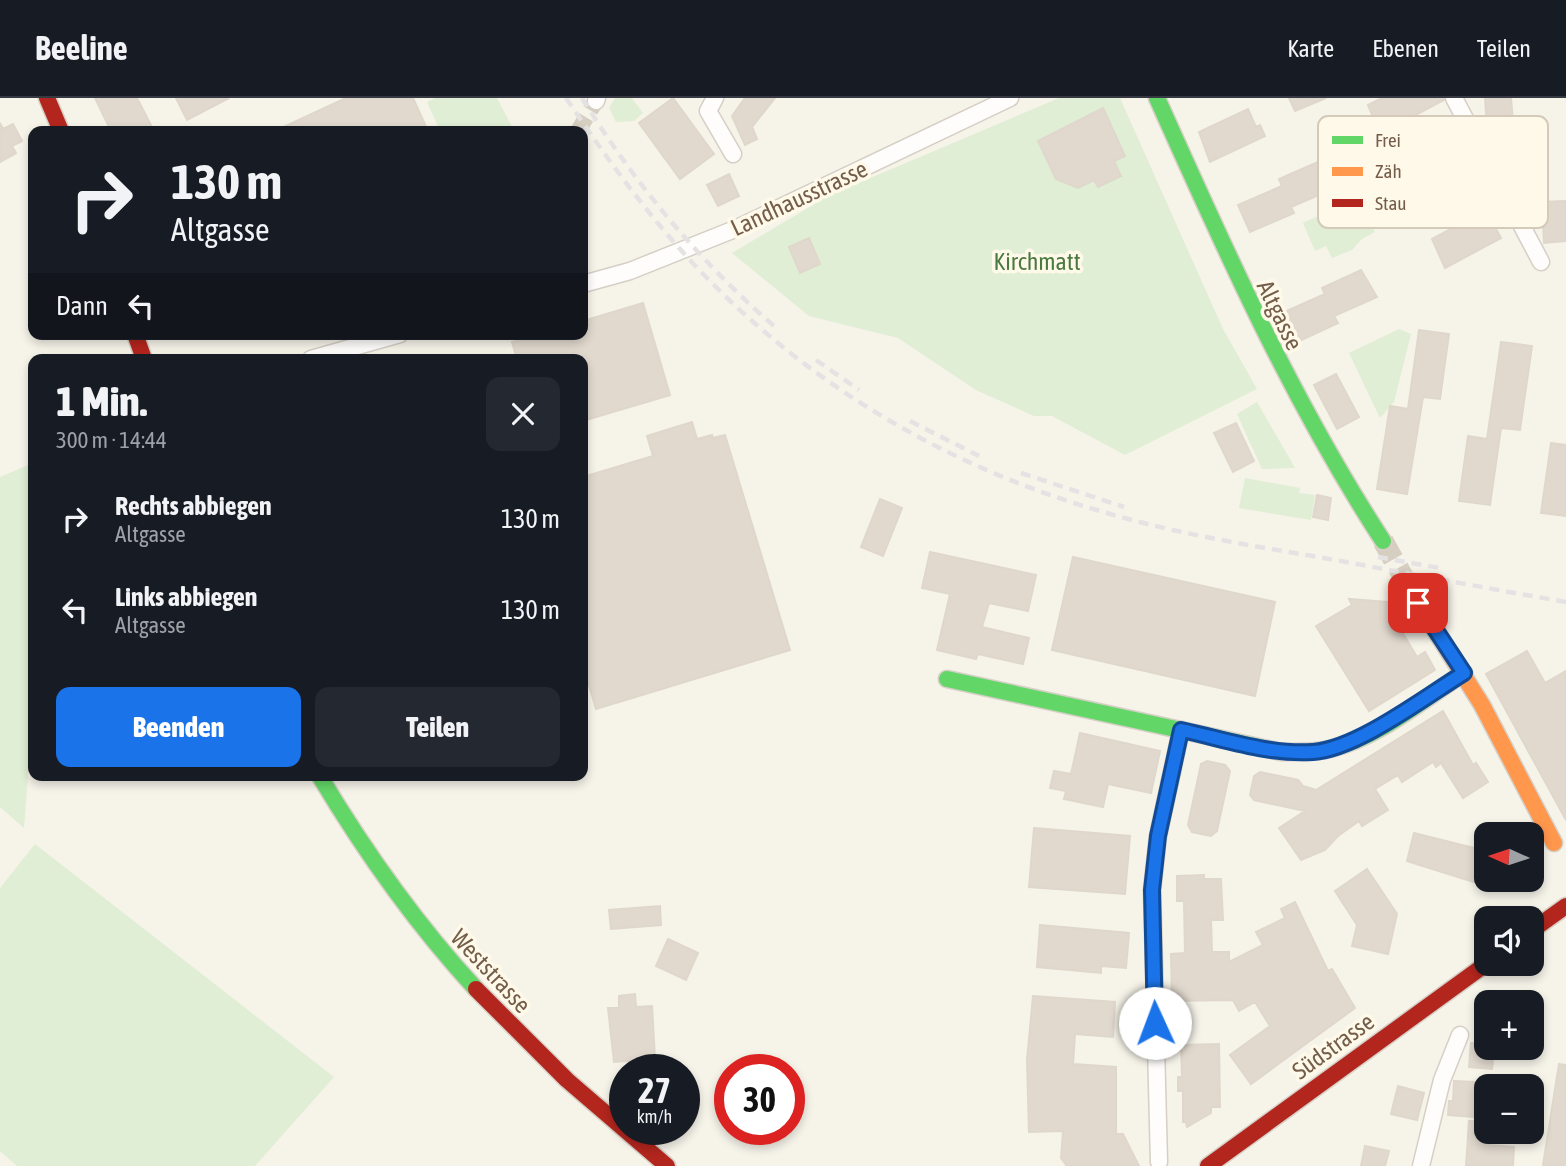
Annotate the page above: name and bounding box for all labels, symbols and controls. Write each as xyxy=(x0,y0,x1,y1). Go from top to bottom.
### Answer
text: Beeline xyxy=(35,29,128,67)
text: Karte xyxy=(1287,35,1334,62)
text: Ebenen xyxy=(1372,35,1439,62)
text: Teilen xyxy=(1477,35,1531,62)
legend xyxy=(1318,116,1548,228)
text: Frei xyxy=(1375,129,1401,151)
text: 130 m xyxy=(171,153,282,209)
icon: right xyxy=(56,154,147,245)
street label: Landhausstrasse xyxy=(727,155,871,241)
text: Zäh xyxy=(1375,160,1402,182)
text: Stau xyxy=(1375,192,1406,214)
text: Altgasse xyxy=(171,211,270,248)
park label: Kirchmatt xyxy=(993,248,1081,275)
street label: Altgasse xyxy=(1252,276,1308,354)
icon: left xyxy=(122,287,160,325)
text: Dann xyxy=(56,291,108,321)
text: 1 Min. xyxy=(56,377,147,425)
button: close xyxy=(486,377,560,451)
text: 300 m · 14:44 xyxy=(56,427,167,453)
text: Rechts abbiegen xyxy=(115,491,272,521)
icon: right xyxy=(56,500,94,538)
text: 130 m xyxy=(501,504,560,534)
text: Altgasse xyxy=(115,521,186,547)
pin xyxy=(1388,573,1448,633)
text: Links abbiegen xyxy=(115,582,257,612)
icon: arrive xyxy=(1399,584,1437,622)
icon: left xyxy=(56,591,94,629)
text: 130 m xyxy=(501,595,560,625)
text: Altgasse xyxy=(115,612,186,638)
button: Beenden xyxy=(56,687,301,767)
button: Teilen xyxy=(315,687,560,767)
north arrow xyxy=(1474,822,1544,892)
map controls xyxy=(1474,822,1544,1144)
button: sound xyxy=(1474,906,1544,976)
street label: Weststrasse xyxy=(446,924,536,1018)
position arrow xyxy=(1118,986,1192,1060)
button: + xyxy=(1474,990,1544,1060)
street label: Südstrasse xyxy=(1287,1007,1379,1085)
speed limit sign: 30 xyxy=(714,1054,805,1145)
text: 27 xyxy=(638,1070,671,1110)
button: − xyxy=(1474,1074,1544,1144)
text: km/h xyxy=(637,1106,672,1127)

